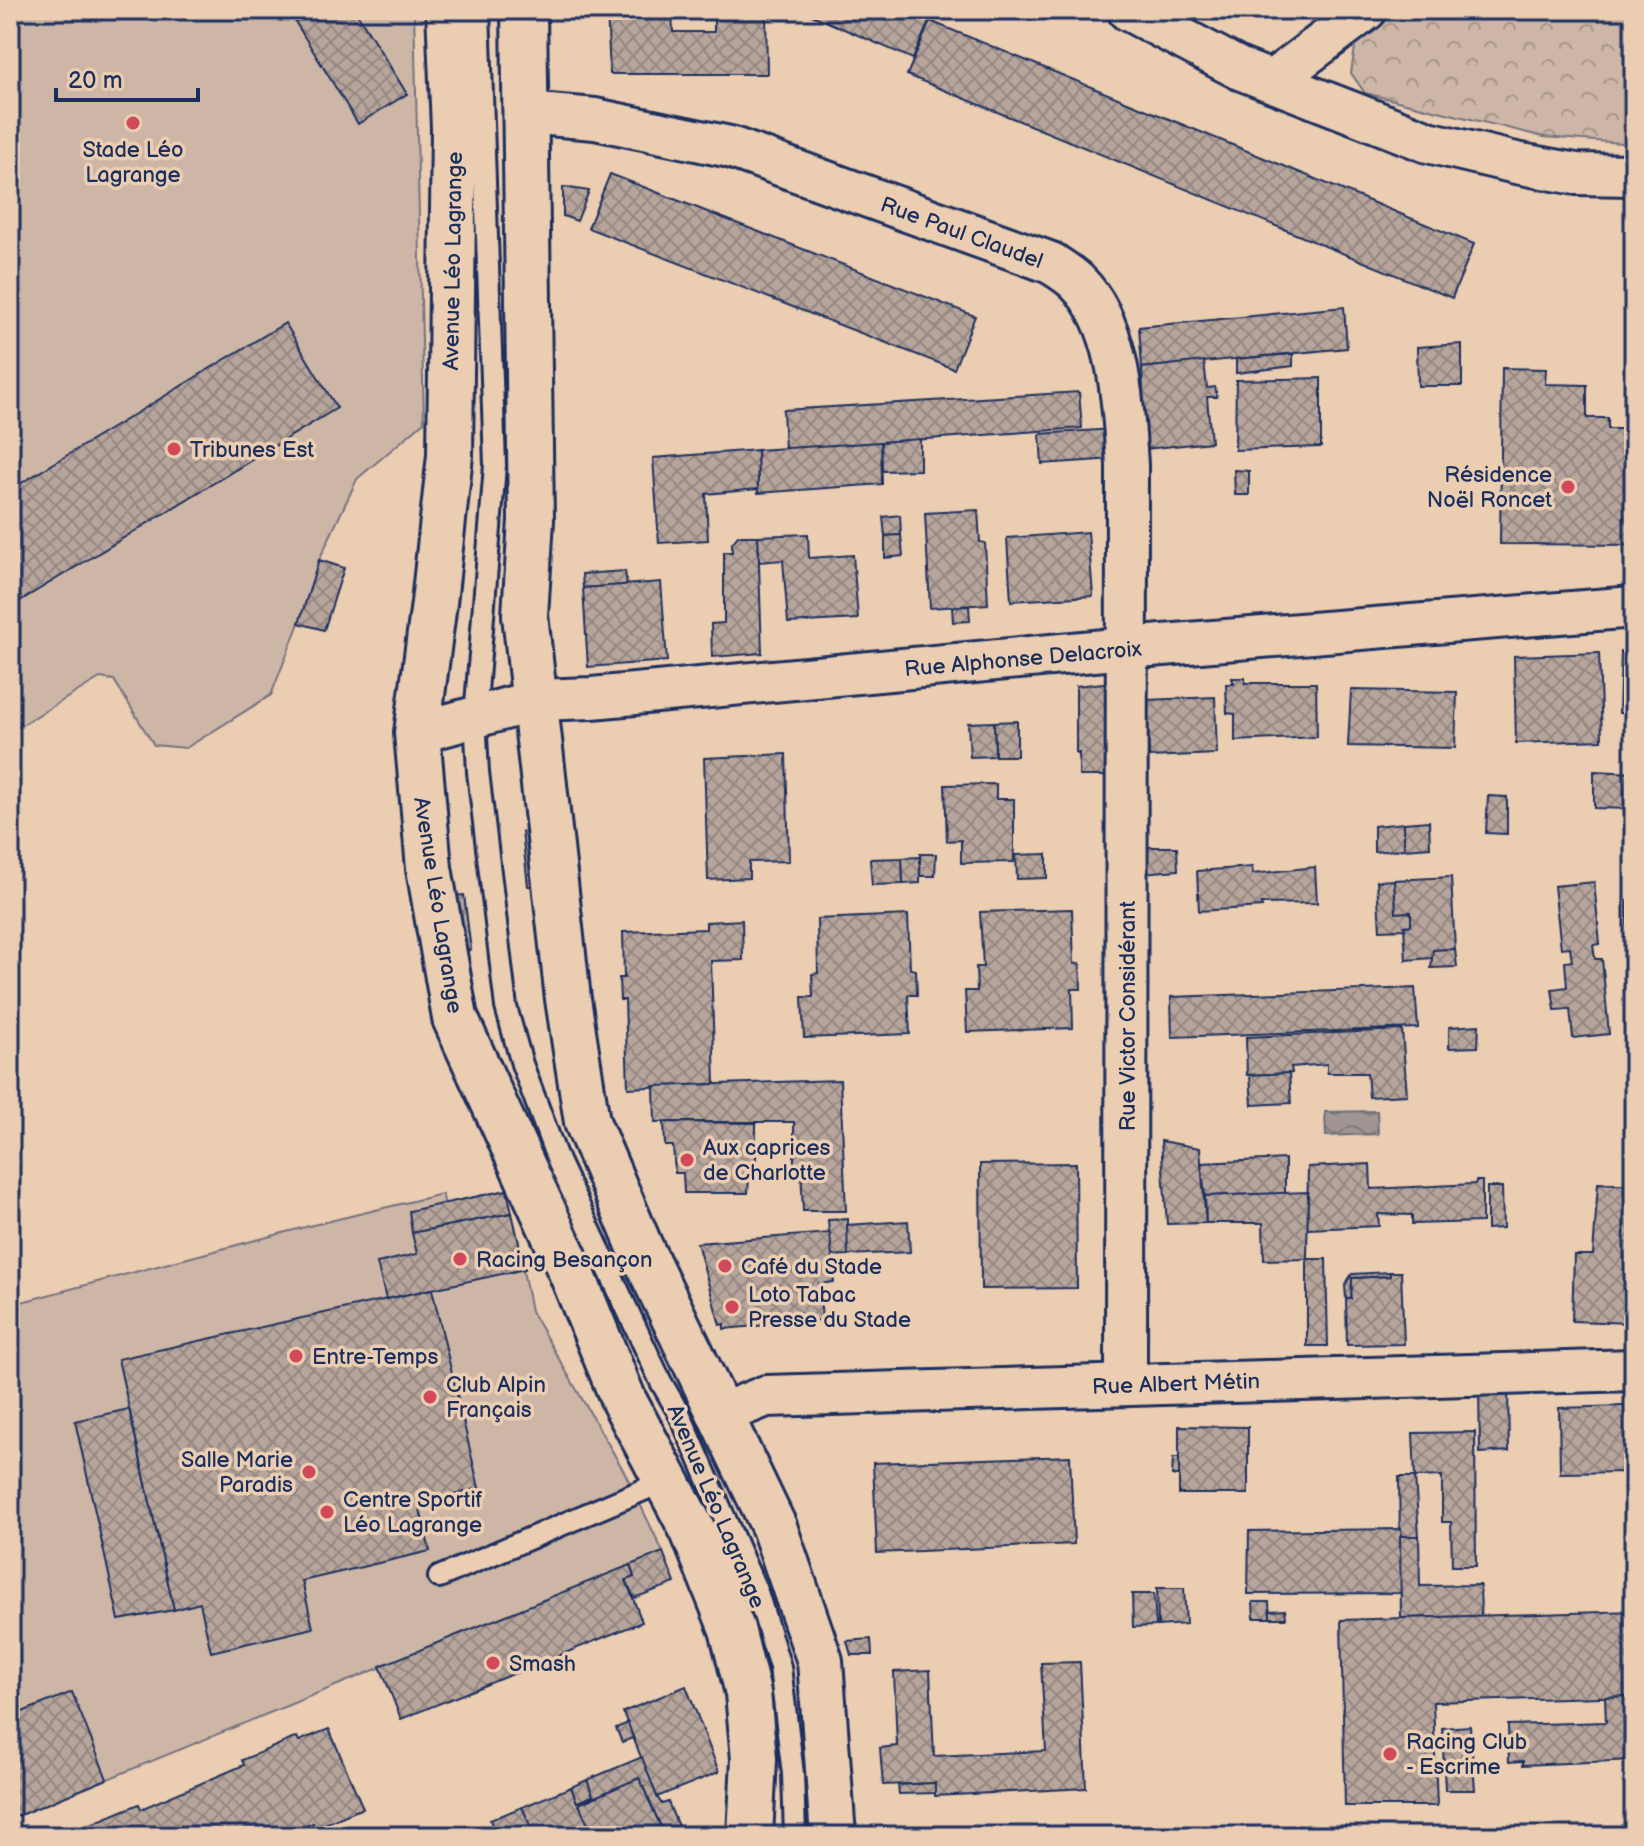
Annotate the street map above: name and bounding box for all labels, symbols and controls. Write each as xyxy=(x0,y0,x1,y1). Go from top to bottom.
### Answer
scale bar xyxy=(56,52,198,102)
text: 20 m xyxy=(68,66,123,95)
marker: Stade Léo Lagrange xyxy=(124,114,142,132)
place label: Stade Léo Lagrange xyxy=(82,137,184,189)
street label: Avenue Léo Lagrange xyxy=(438,151,469,371)
street label: Rue Paul Claudel xyxy=(876,191,1046,275)
place label: Tribunes Est xyxy=(190,437,314,464)
marker: Tribunes Est xyxy=(165,440,183,458)
place label: Résidence Noël Roncet xyxy=(1427,462,1552,514)
marker: Résidence Noël Roncet xyxy=(1559,478,1577,496)
street label: Rue Alphonse Delacroix xyxy=(903,636,1144,683)
street label: Avenue Léo Lagrange xyxy=(407,795,468,1015)
street label: Rue Victor Considérant xyxy=(1115,900,1142,1131)
place label: Aux caprices de Charlotte xyxy=(703,1135,830,1187)
marker: Aux caprices de Charlotte xyxy=(678,1151,696,1169)
place label: Racing Besançon xyxy=(476,1247,652,1274)
marker: Racing Besançon xyxy=(451,1250,469,1268)
place label: Café du Stade xyxy=(741,1254,882,1281)
marker: Café du Stade xyxy=(716,1257,734,1275)
place label: Loto Tabac Presse du Stade xyxy=(748,1282,911,1334)
marker: Loto Tabac Presse du Stade xyxy=(723,1298,741,1316)
place label: Entre-Temps xyxy=(312,1344,438,1371)
marker: Entre-Temps xyxy=(287,1347,305,1365)
street label: Rue Albert Métin xyxy=(1092,1368,1261,1401)
place label: Club Alpin Français xyxy=(446,1372,546,1424)
marker: Club Alpin Français xyxy=(421,1388,439,1406)
street label: Avenue Léo Lagrange xyxy=(660,1401,771,1613)
place label: Salle Marie Paradis xyxy=(181,1447,293,1499)
marker: Salle Marie Paradis xyxy=(300,1463,318,1481)
place label: Centre Sportif Léo Lagrange xyxy=(343,1487,483,1539)
marker: Centre Sportif Léo Lagrange xyxy=(318,1503,336,1521)
place label: Smash xyxy=(509,1651,576,1678)
marker: Smash xyxy=(484,1654,502,1672)
place label: Racing Club - Escrime xyxy=(1406,1729,1527,1781)
marker: Racing Club - Escrime xyxy=(1381,1745,1399,1763)

